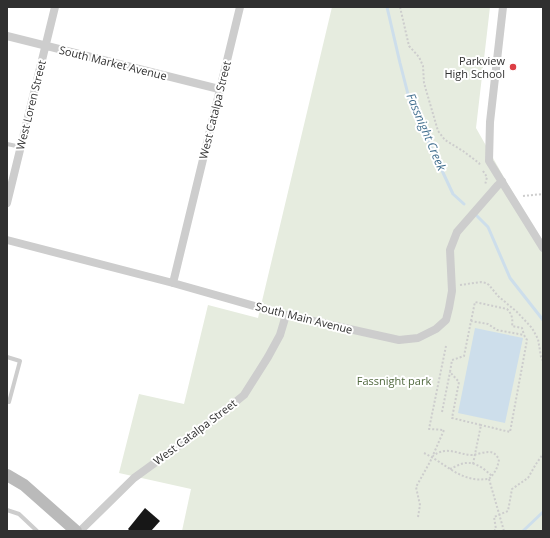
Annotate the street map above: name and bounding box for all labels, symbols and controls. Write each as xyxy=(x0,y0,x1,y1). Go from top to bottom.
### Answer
street label: South Market Avenue xyxy=(58,42,169,83)
place label: Parkview High School xyxy=(444,53,505,81)
street label: West Loren Street xyxy=(12,58,49,151)
street label: West Catalpa Street xyxy=(195,59,234,161)
marker: Parkview High School xyxy=(508,62,518,72)
water label: Fassnight Creek xyxy=(402,90,451,174)
street label: South Main Avenue xyxy=(254,298,354,337)
park label: Fassnight park xyxy=(357,373,431,388)
street label: West Catalpa Street xyxy=(150,395,239,468)

